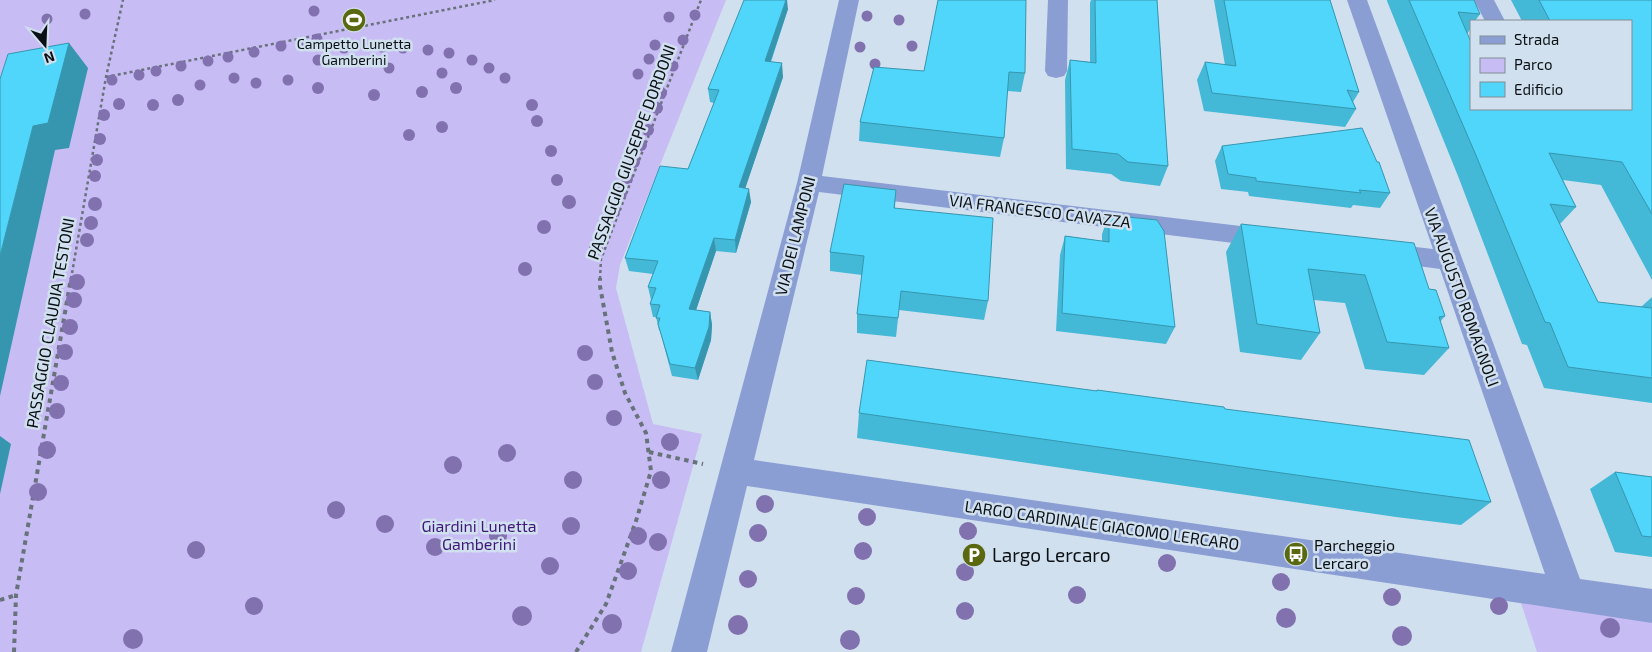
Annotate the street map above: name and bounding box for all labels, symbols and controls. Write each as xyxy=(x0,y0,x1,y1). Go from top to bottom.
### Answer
sports icon: Campetto Lunetta Gamberini xyxy=(341,7,367,33)
north arrow xyxy=(20,20,70,70)
legend xyxy=(1470,20,1632,110)
text: Strada xyxy=(1514,30,1559,48)
place label: Campetto Lunetta Gamberini xyxy=(297,35,411,68)
street label: PASSAGGIO GIUSEPPE DORDONI xyxy=(583,42,678,262)
text: N xyxy=(42,48,57,67)
text: Parco xyxy=(1514,55,1553,73)
text: Edificio xyxy=(1514,80,1563,98)
street label: VIA DEI LAMPONI xyxy=(771,174,819,297)
street label: VIA FRANCESCO CAVAZZA xyxy=(948,190,1132,231)
street label: VIA AUGUSTO ROMAGNOLI xyxy=(1421,205,1504,389)
street label: PASSAGGIO CLAUDIA TESTONI xyxy=(22,216,77,430)
street label: LARGO CARDINALE GIACOMO LERCARO xyxy=(964,496,1240,553)
park label: Giardini Lunetta Gamberini xyxy=(421,516,537,553)
place label: Parcheggio Lercaro xyxy=(1314,535,1395,572)
bus stop icon: Parcheggio Lercaro xyxy=(1283,541,1309,567)
parking icon: Largo Lercaro xyxy=(961,542,987,568)
place label: Largo Lercaro xyxy=(992,543,1110,566)

